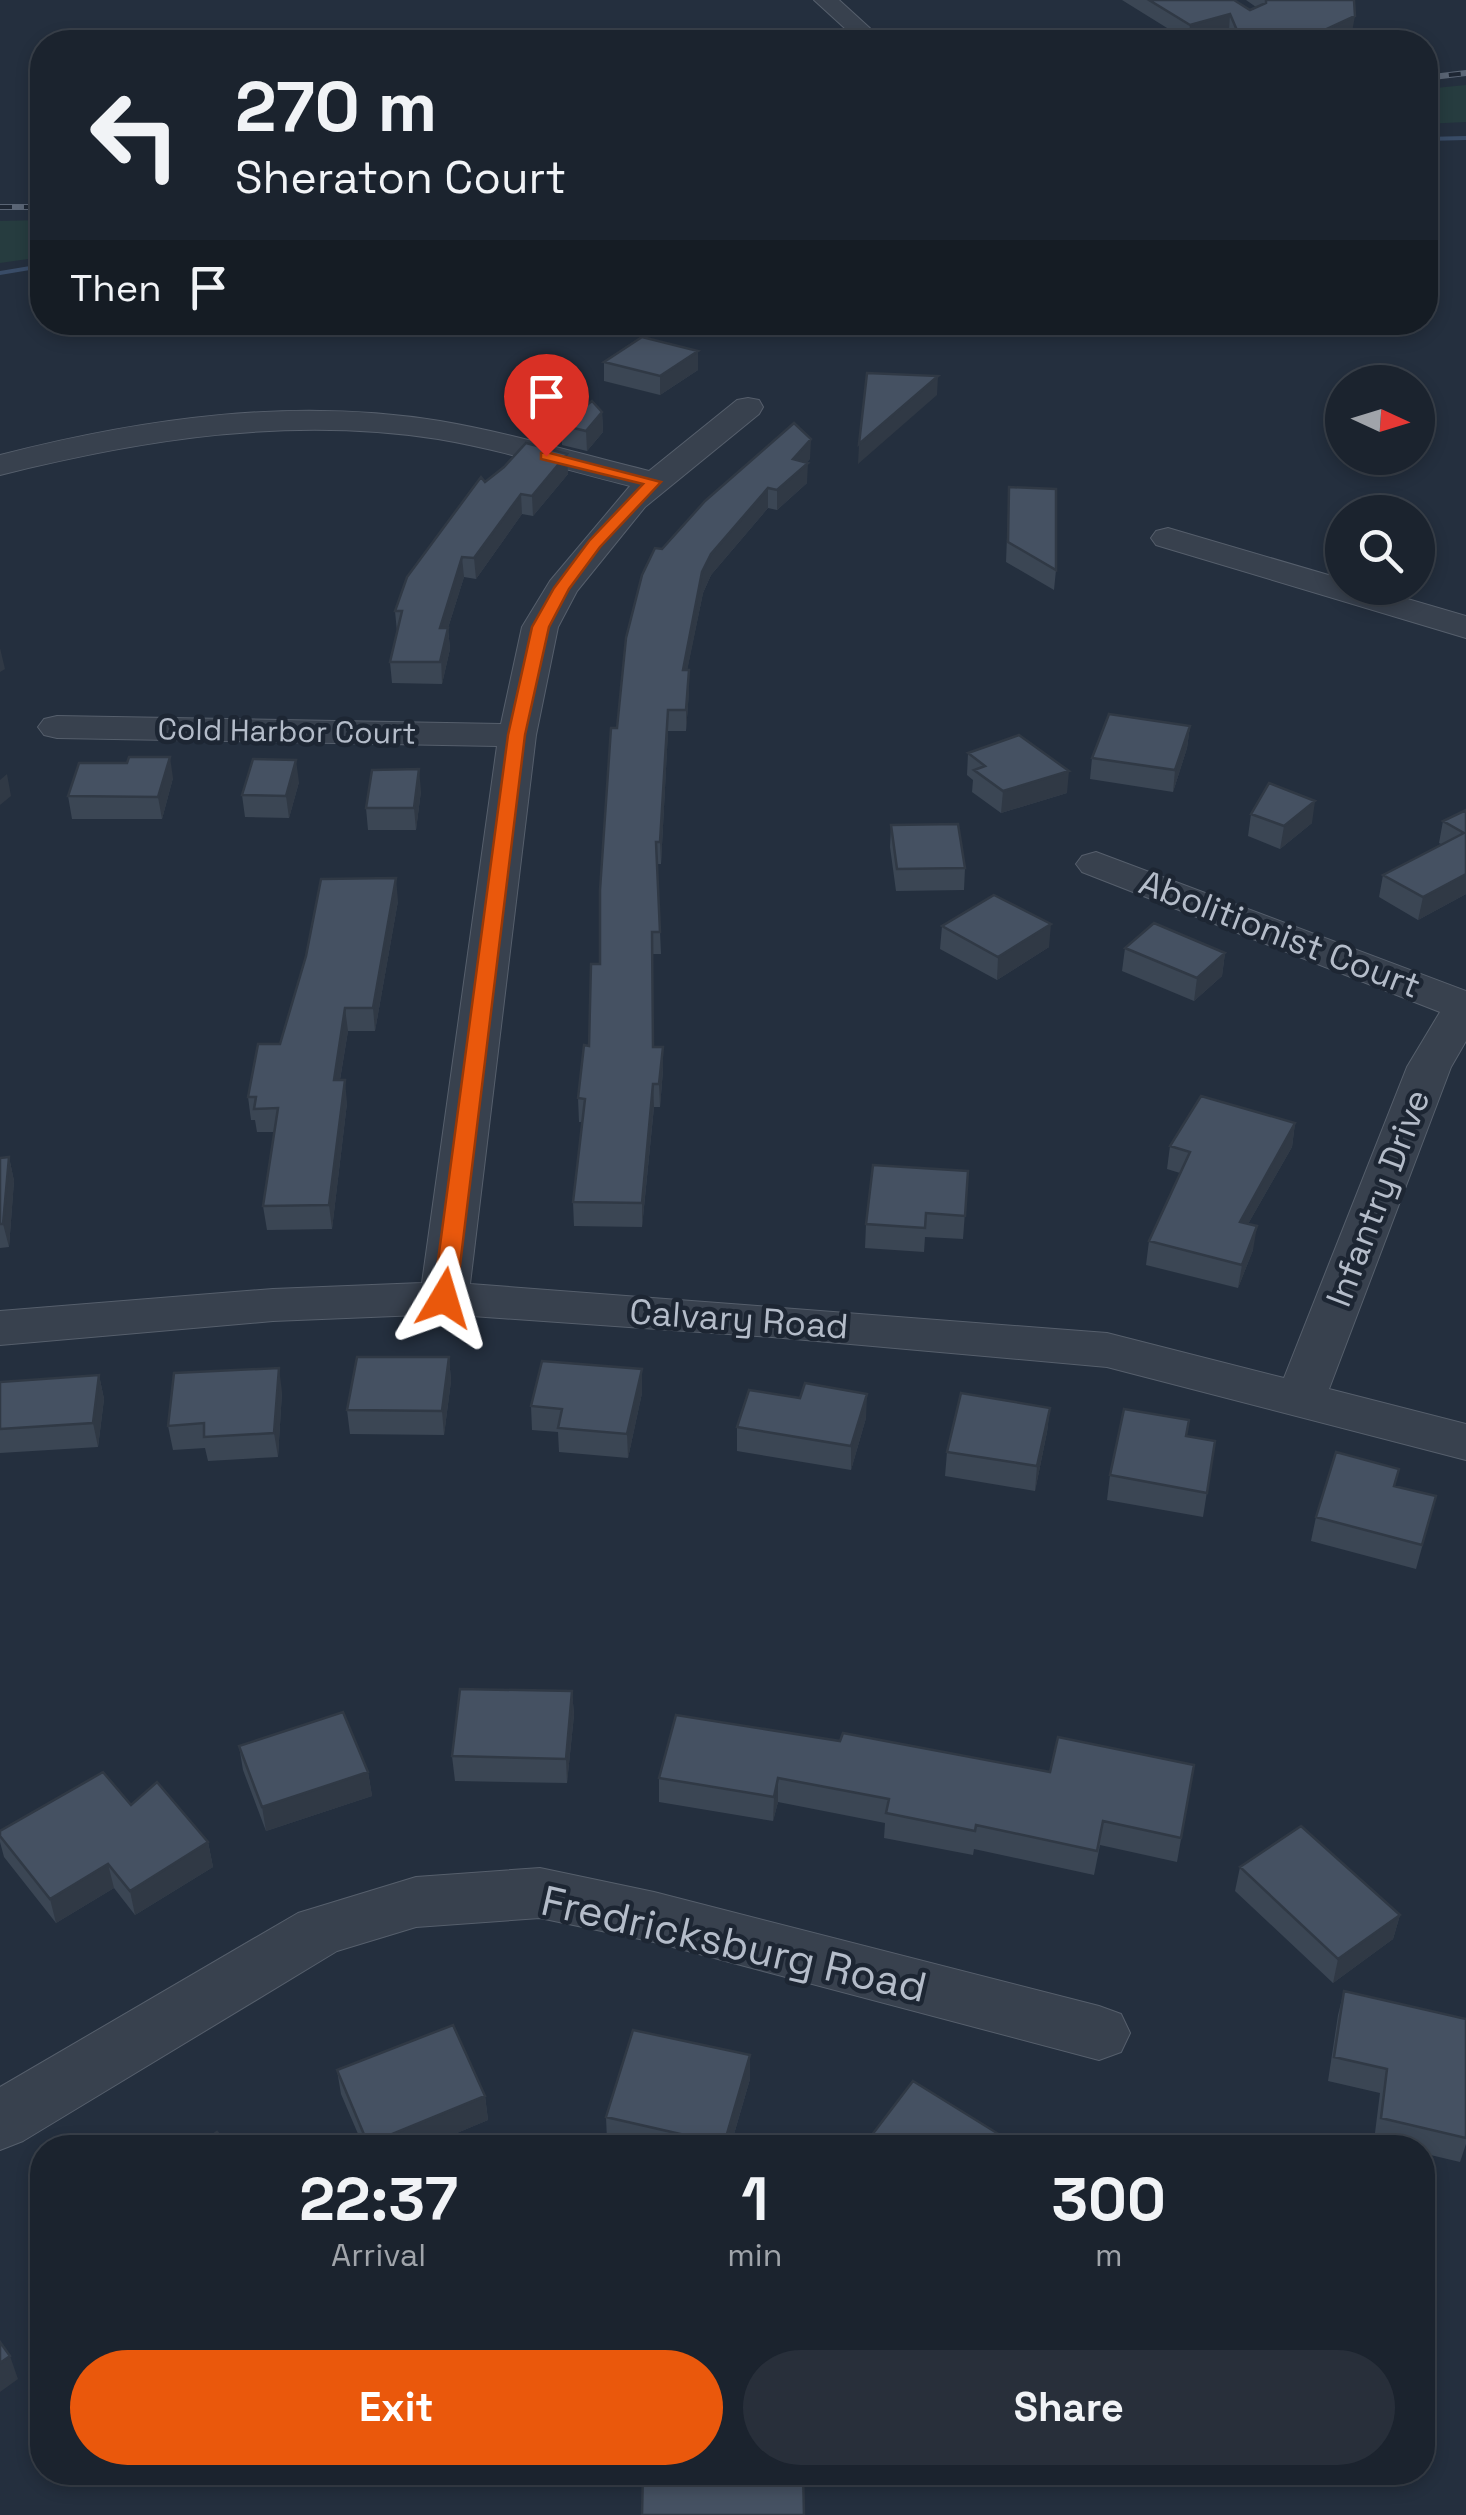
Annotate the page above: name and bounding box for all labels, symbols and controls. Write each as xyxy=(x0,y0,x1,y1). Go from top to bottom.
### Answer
text: 270 m xyxy=(235,62,437,151)
icon: left xyxy=(70,70,200,200)
text: Sheraton Court xyxy=(235,149,566,206)
icon: arrive xyxy=(181,260,236,315)
text: Then xyxy=(70,264,161,312)
pin xyxy=(504,354,589,457)
north arrow xyxy=(1325,365,1435,475)
map controls xyxy=(1325,365,1435,605)
icon: arrive xyxy=(519,369,574,424)
button: search xyxy=(1325,495,1435,605)
street label: Cold Harbor Court xyxy=(157,709,417,753)
street label: Abolitionist Court xyxy=(1133,860,1427,1008)
street label: Infantry Drive xyxy=(1316,1083,1440,1313)
position arrow xyxy=(392,1246,496,1350)
street label: Calvary Road xyxy=(628,1289,850,1349)
street label: Fredricksburg Road xyxy=(536,1874,932,2014)
text: 22:37 xyxy=(299,2161,458,2238)
text: 1 xyxy=(741,2161,768,2238)
text: 300 xyxy=(1052,2161,1166,2238)
text: Arrival xyxy=(331,2235,426,2275)
text: min xyxy=(727,2235,782,2275)
text: m xyxy=(1095,2235,1122,2275)
button: Exit xyxy=(70,2350,723,2465)
button: Share xyxy=(743,2350,1395,2465)

